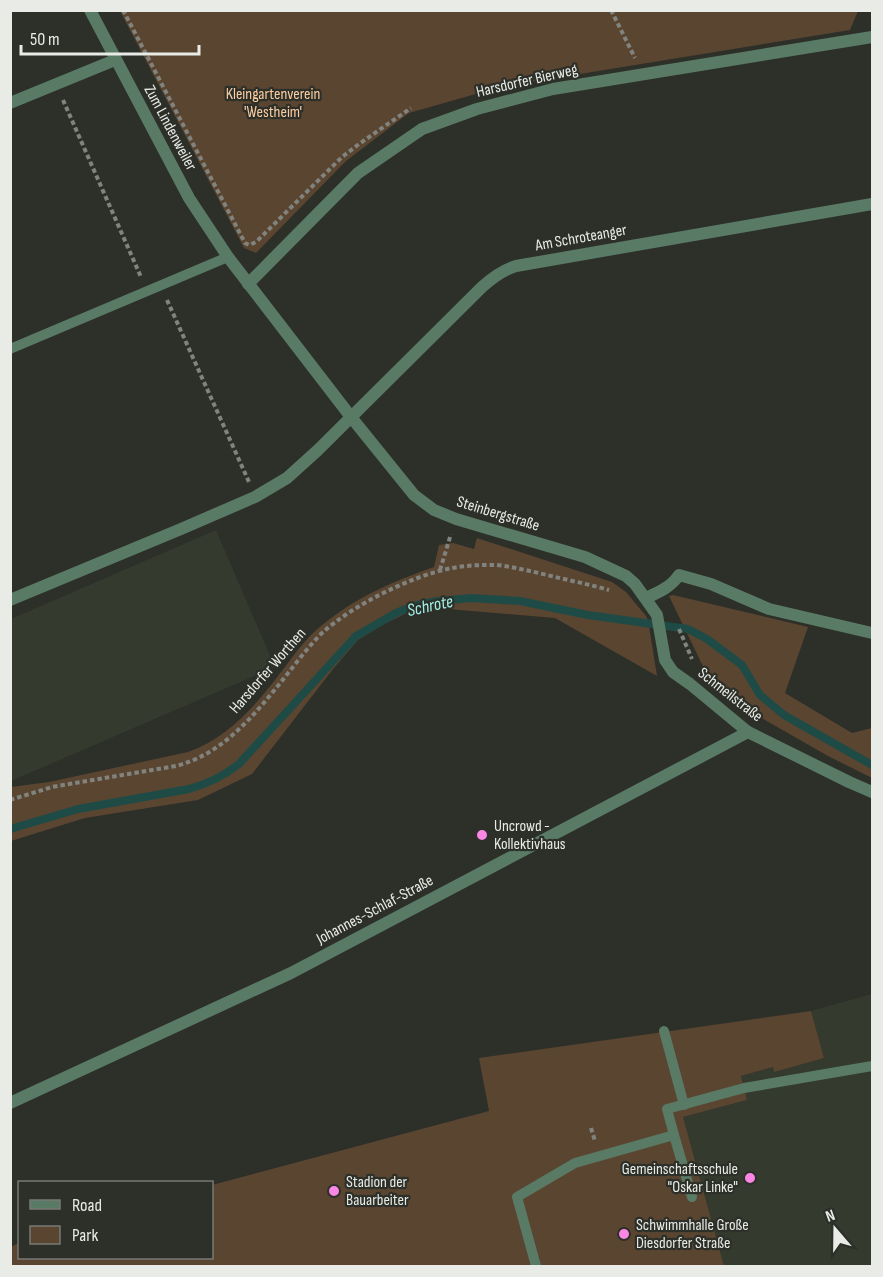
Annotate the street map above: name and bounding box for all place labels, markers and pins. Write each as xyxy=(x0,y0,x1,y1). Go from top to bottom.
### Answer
place label: Uncrowd - Kollektivhaus xyxy=(494,817,566,854)
marker: Uncrowd - Kollektivhaus xyxy=(475,828,489,842)
place label: Gemeinschaftsschule "Oskar Linke" xyxy=(622,1160,738,1197)
marker: Gemeinschaftsschule "Oskar Linke" xyxy=(743,1171,757,1185)
place label: Stadion der Bauarbeiter xyxy=(346,1173,409,1210)
marker: Stadion der Bauarbeiter xyxy=(327,1184,341,1198)
place label: Schwimmhalle Große Diesdorfer Straße xyxy=(636,1216,749,1253)
marker: Schwimmhalle Große Diesdorfer Straße xyxy=(617,1227,631,1241)

